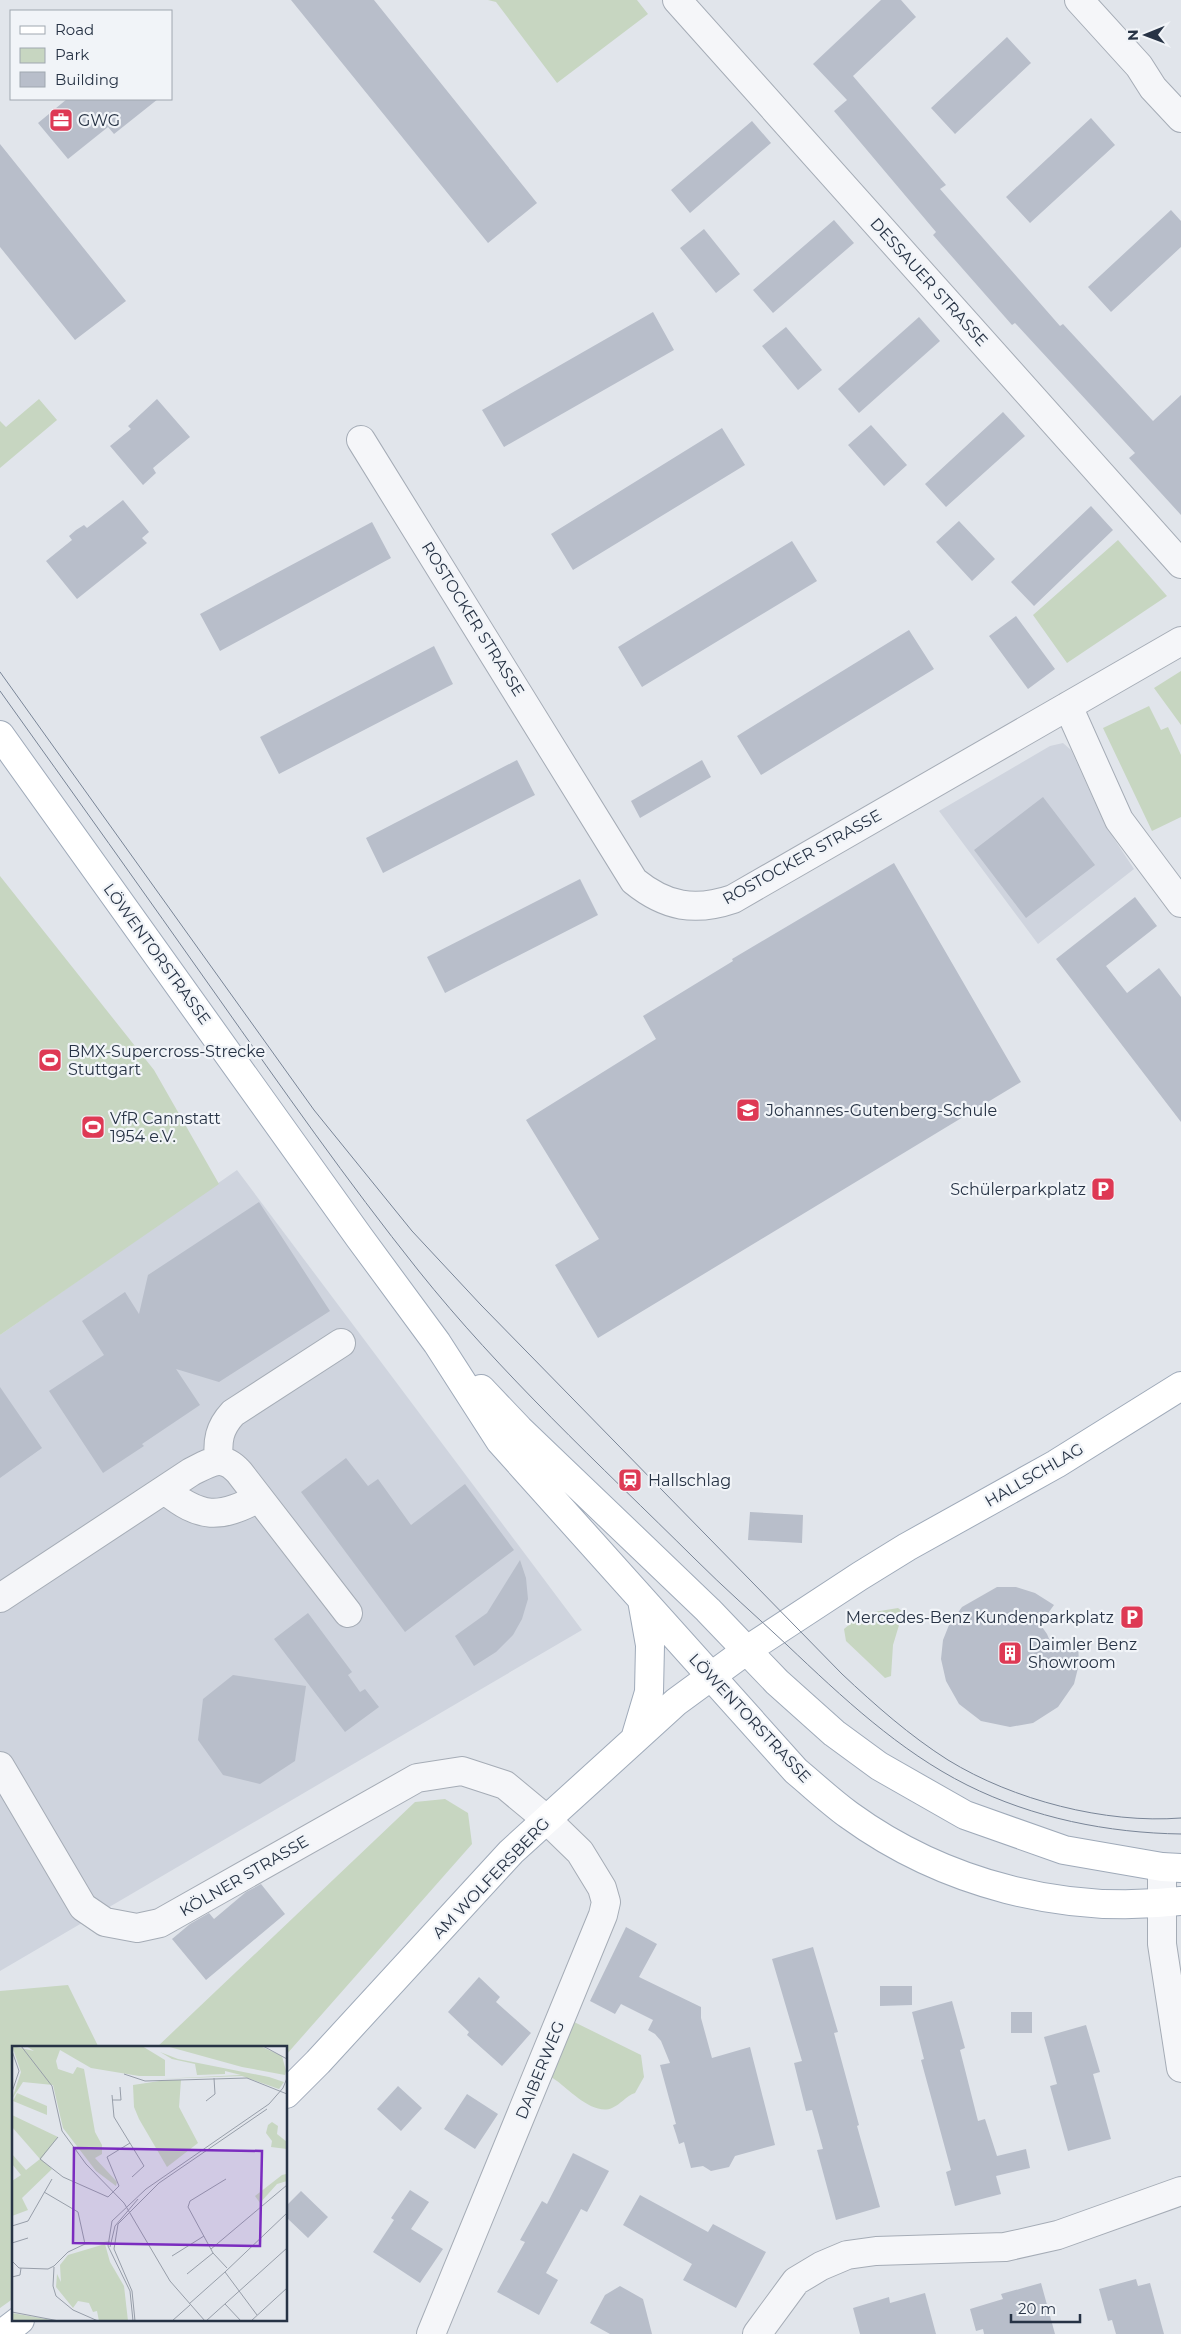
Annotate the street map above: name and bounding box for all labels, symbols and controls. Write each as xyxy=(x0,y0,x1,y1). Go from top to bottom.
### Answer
legend xyxy=(10,10,172,100)
north arrow xyxy=(1121,10,1171,60)
text: Road xyxy=(55,20,94,39)
text: N xyxy=(1124,29,1142,41)
text: Park xyxy=(55,45,89,64)
text: Building xyxy=(55,70,119,89)
office icon: GWG xyxy=(48,107,74,133)
place label: GWG xyxy=(78,111,120,130)
street label: DESSAUER STRASSE xyxy=(866,214,992,350)
street label: ROSTOCKER STRASSE xyxy=(418,538,528,700)
street label: ROSTOCKER STRASSE xyxy=(719,805,885,909)
street label: LÖWENTORSTRASSE xyxy=(99,879,215,1028)
place label: BMX-Supercross-Strecke Stuttgart xyxy=(68,1042,265,1079)
sports icon: BMX-Supercross-Strecke Stuttgart xyxy=(37,1047,63,1073)
school or university icon: Johannes-Gutenberg-Schule xyxy=(735,1097,761,1123)
place label: Johannes-Gutenberg-Schule xyxy=(765,1101,997,1120)
place label: VfR Cannstatt 1954 e.V. xyxy=(110,1109,221,1146)
sports icon: VfR Cannstatt 1954 e.V. xyxy=(80,1114,106,1140)
parking icon: Schülerparkplatz xyxy=(1090,1176,1116,1202)
place label: Schülerparkplatz xyxy=(950,1180,1086,1199)
street label: HALLSCHLAG xyxy=(981,1439,1087,1511)
station icon: Hallschlag xyxy=(617,1467,643,1493)
place label: Hallschlag xyxy=(648,1471,731,1490)
parking icon: Mercedes-Benz Kundenparkplatz xyxy=(1119,1604,1145,1630)
place label: Mercedes-Benz Kundenparkplatz xyxy=(846,1608,1114,1627)
place label: Daimler Benz Showroom xyxy=(1028,1635,1137,1672)
building icon: Daimler Benz Showroom xyxy=(997,1640,1023,1666)
street label: LÖWENTORSTRASSE xyxy=(685,1649,816,1787)
street label: AM WOLFERSBERG xyxy=(429,1814,553,1942)
street label: KÖLNER STRASSE xyxy=(176,1831,312,1921)
street label: DAIBERWEG xyxy=(512,2018,568,2122)
inset map xyxy=(12,2046,288,2322)
scale bar xyxy=(1011,2292,1080,2324)
text: 20 m xyxy=(1018,2299,1056,2318)

